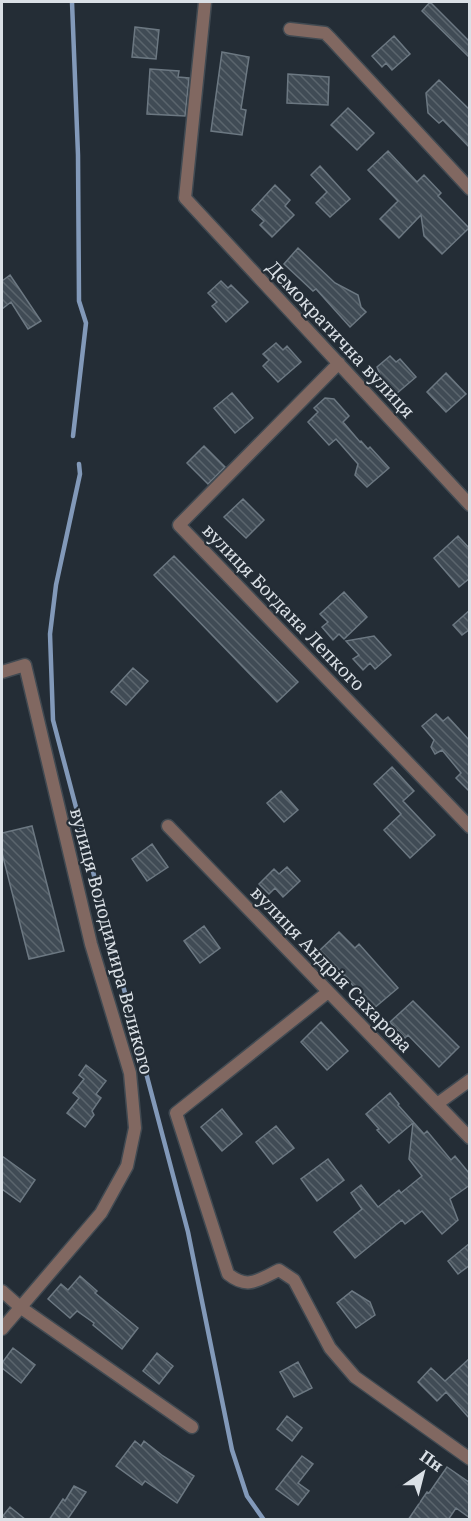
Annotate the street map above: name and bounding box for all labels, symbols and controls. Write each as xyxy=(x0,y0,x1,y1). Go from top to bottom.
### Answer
street label: Демократична вулиця xyxy=(262,255,420,423)
street label: вулиця Богдана Лепкого xyxy=(198,518,370,696)
street label: вулиця Володимира Великого xyxy=(65,805,159,1077)
street label: вулиця Андрія Сахарова xyxy=(246,881,418,1057)
north arrow xyxy=(393,1443,453,1503)
text: Пн xyxy=(416,1445,448,1477)

